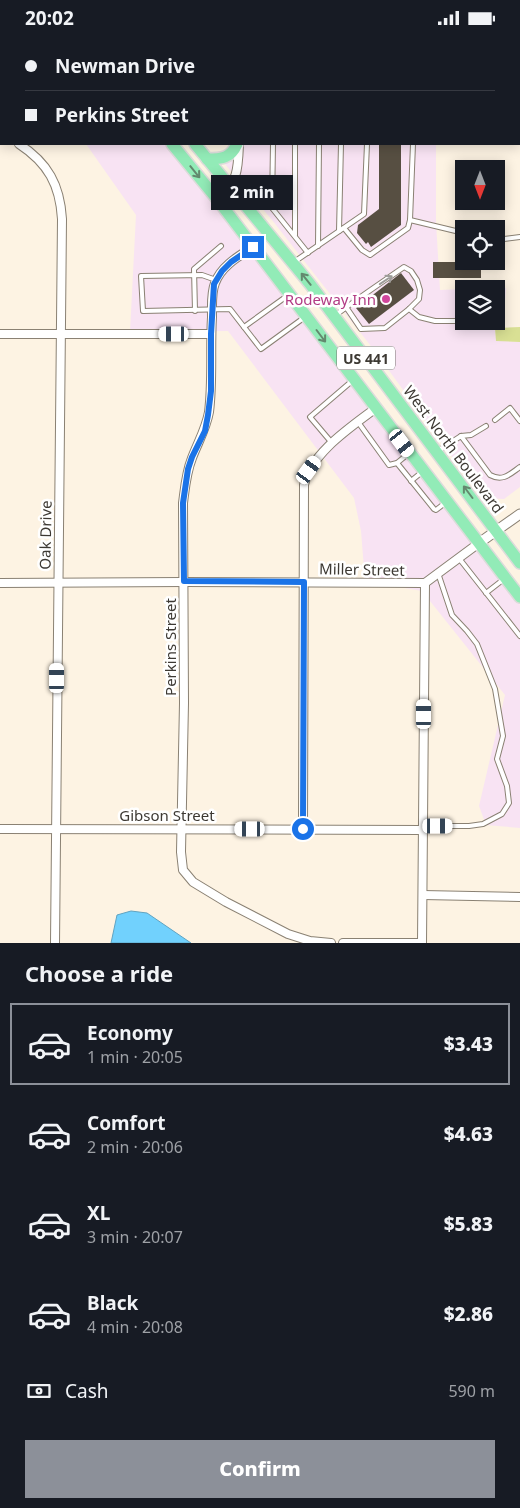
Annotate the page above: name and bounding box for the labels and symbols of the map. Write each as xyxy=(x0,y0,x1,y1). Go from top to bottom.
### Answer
north arrow xyxy=(455,160,505,210)
one-way arrow xyxy=(189,165,200,178)
callout: 2 min xyxy=(212,175,294,209)
route end xyxy=(242,236,264,258)
one-way arrow xyxy=(301,273,312,286)
one-way arrow xyxy=(379,274,393,285)
place label: Rodeway Inn xyxy=(285,289,376,309)
marker: Rodeway Inn xyxy=(380,293,392,305)
car xyxy=(159,327,189,342)
one-way arrow xyxy=(316,329,326,343)
road number: US 441 xyxy=(337,347,395,369)
street label: West North Boulevard xyxy=(399,381,509,517)
car xyxy=(386,427,417,459)
car xyxy=(294,453,323,487)
one-way arrow xyxy=(462,486,473,499)
street label: Oak Drive xyxy=(34,500,56,570)
street label: Miller Street xyxy=(319,558,406,580)
street label: Perkins Street xyxy=(160,597,180,696)
car xyxy=(49,663,64,693)
car xyxy=(416,699,431,729)
street label: Gibson Street xyxy=(119,805,215,825)
route start xyxy=(292,818,314,840)
car xyxy=(423,819,453,834)
car xyxy=(235,822,265,837)

